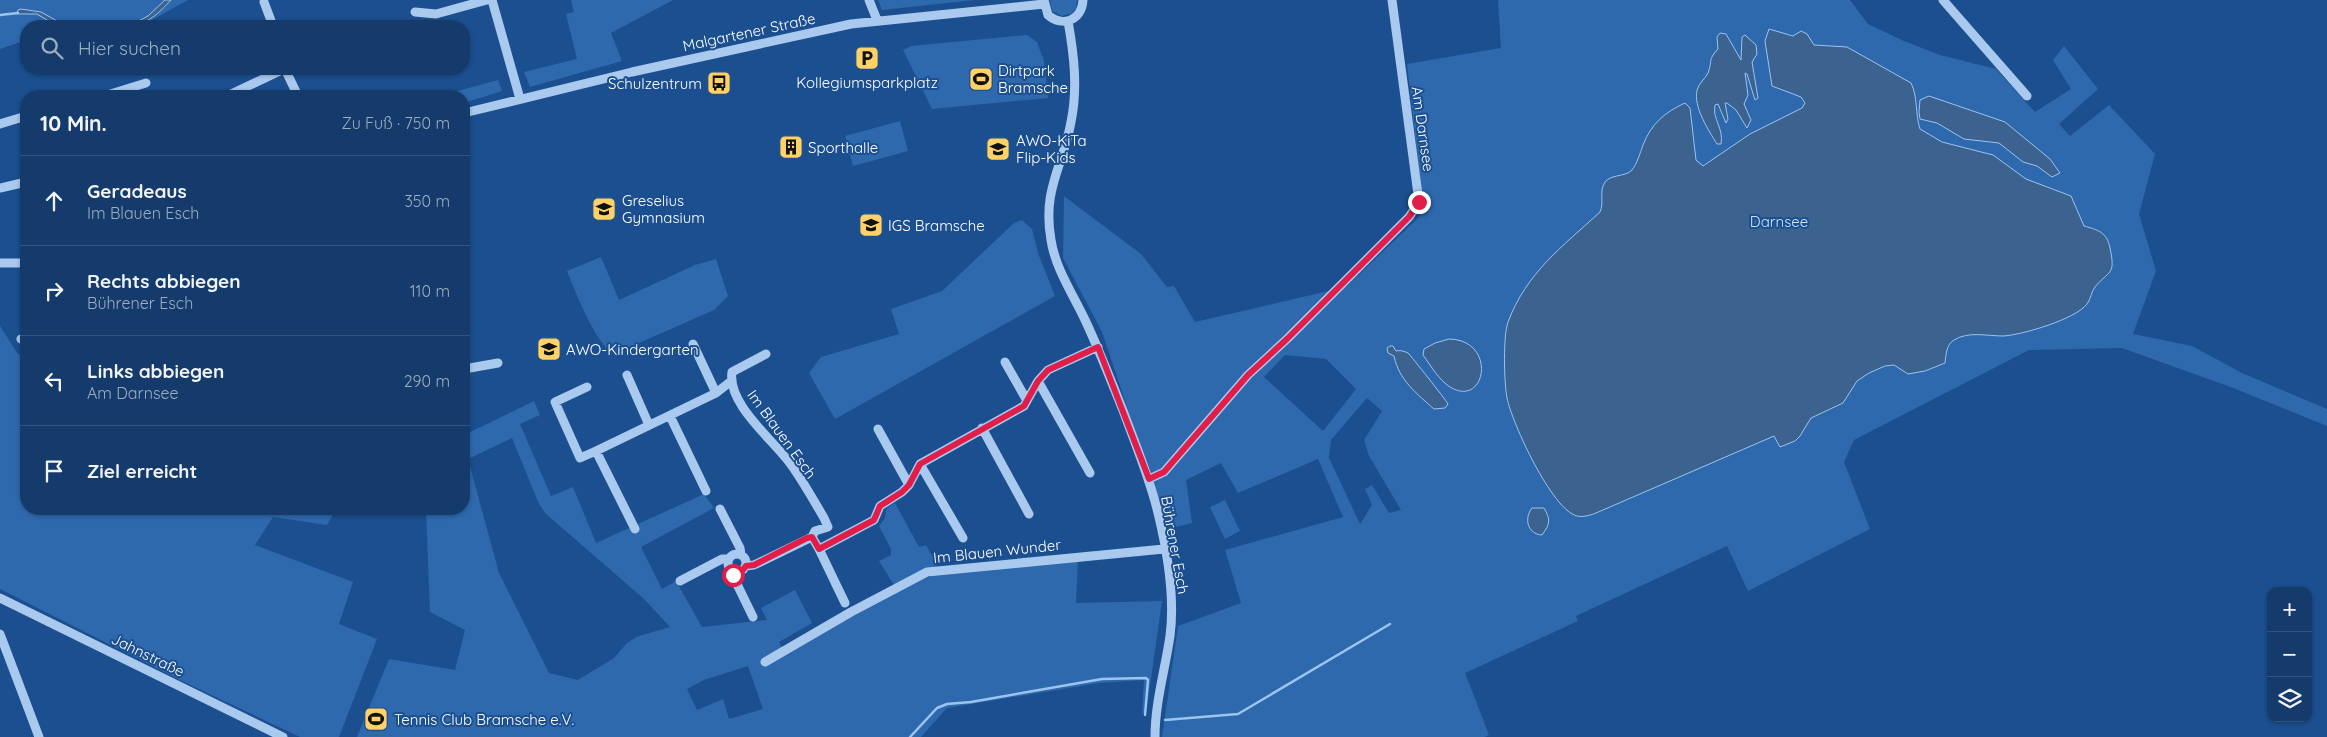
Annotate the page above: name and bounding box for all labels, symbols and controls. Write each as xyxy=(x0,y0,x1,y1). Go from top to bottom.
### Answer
street label: Malgartener Straße xyxy=(681,9,817,55)
search box xyxy=(20,20,470,75)
icon: search xyxy=(38,34,66,62)
text: Hier suchen xyxy=(78,36,181,60)
parking icon: Kollegiumsparkplatz xyxy=(854,45,880,71)
place label: Dirtpark Bramsche xyxy=(998,61,1068,97)
sports icon: Dirtpark Bramsche xyxy=(968,66,994,92)
bus stop icon: Schulzentrum xyxy=(706,70,732,96)
place label: Kollegiumsparkplatz xyxy=(796,73,938,92)
place label: Schulzentrum xyxy=(608,74,702,93)
street label: Am Darnsee xyxy=(1408,85,1438,173)
text: 10 Min. xyxy=(40,110,107,136)
text: Zu Fuß · 750 m xyxy=(341,113,450,133)
place label: AWO-KiTa Flip-Kids xyxy=(1016,131,1087,167)
building icon: Sporthalle xyxy=(778,134,804,160)
school or university icon: AWO-KiTa Flip-Kids xyxy=(985,136,1011,162)
place label: Sporthalle xyxy=(808,138,878,157)
text: Geradeaus xyxy=(87,179,187,203)
icon: ahead xyxy=(40,187,68,215)
text: 350 m xyxy=(404,191,450,211)
place label: Greselius Gymnasium xyxy=(622,191,705,227)
route end xyxy=(1408,191,1431,214)
school or university icon: Greselius Gymnasium xyxy=(591,196,617,222)
text: Im Blauen Esch xyxy=(87,203,199,223)
school or university icon: IGS Bramsche xyxy=(858,212,884,238)
park label: Darnsee xyxy=(1750,212,1808,231)
place label: IGS Bramsche xyxy=(888,216,985,235)
text: Rechts abbiegen xyxy=(87,269,240,293)
icon: right xyxy=(40,277,68,305)
text: 110 m xyxy=(410,281,450,301)
text: Bührener Esch xyxy=(87,293,193,313)
school or university icon: AWO-Kindergarten xyxy=(536,336,562,362)
place label: AWO-Kindergarten xyxy=(566,340,699,359)
text: Links abbiegen xyxy=(87,359,224,383)
icon: left xyxy=(40,367,68,395)
text: 290 m xyxy=(404,371,450,391)
text: Am Darnsee xyxy=(87,383,179,403)
street label: Im Blauen Esch xyxy=(743,386,821,482)
icon: arrive xyxy=(40,457,68,485)
text: Ziel erreicht xyxy=(87,459,197,483)
street label: Bührener Esch xyxy=(1157,494,1193,596)
street label: Im Blauen Wunder xyxy=(932,535,1062,567)
route start xyxy=(722,564,745,587)
map controls xyxy=(2267,587,2312,722)
button: + xyxy=(2267,587,2312,632)
street label: Jahnstraße xyxy=(108,629,188,681)
button: − xyxy=(2267,632,2312,677)
button: layers xyxy=(2267,677,2312,722)
sports icon: Tennis Club Bramsche e.V. xyxy=(363,706,389,732)
place label: Tennis Club Bramsche e.V. xyxy=(394,710,574,729)

